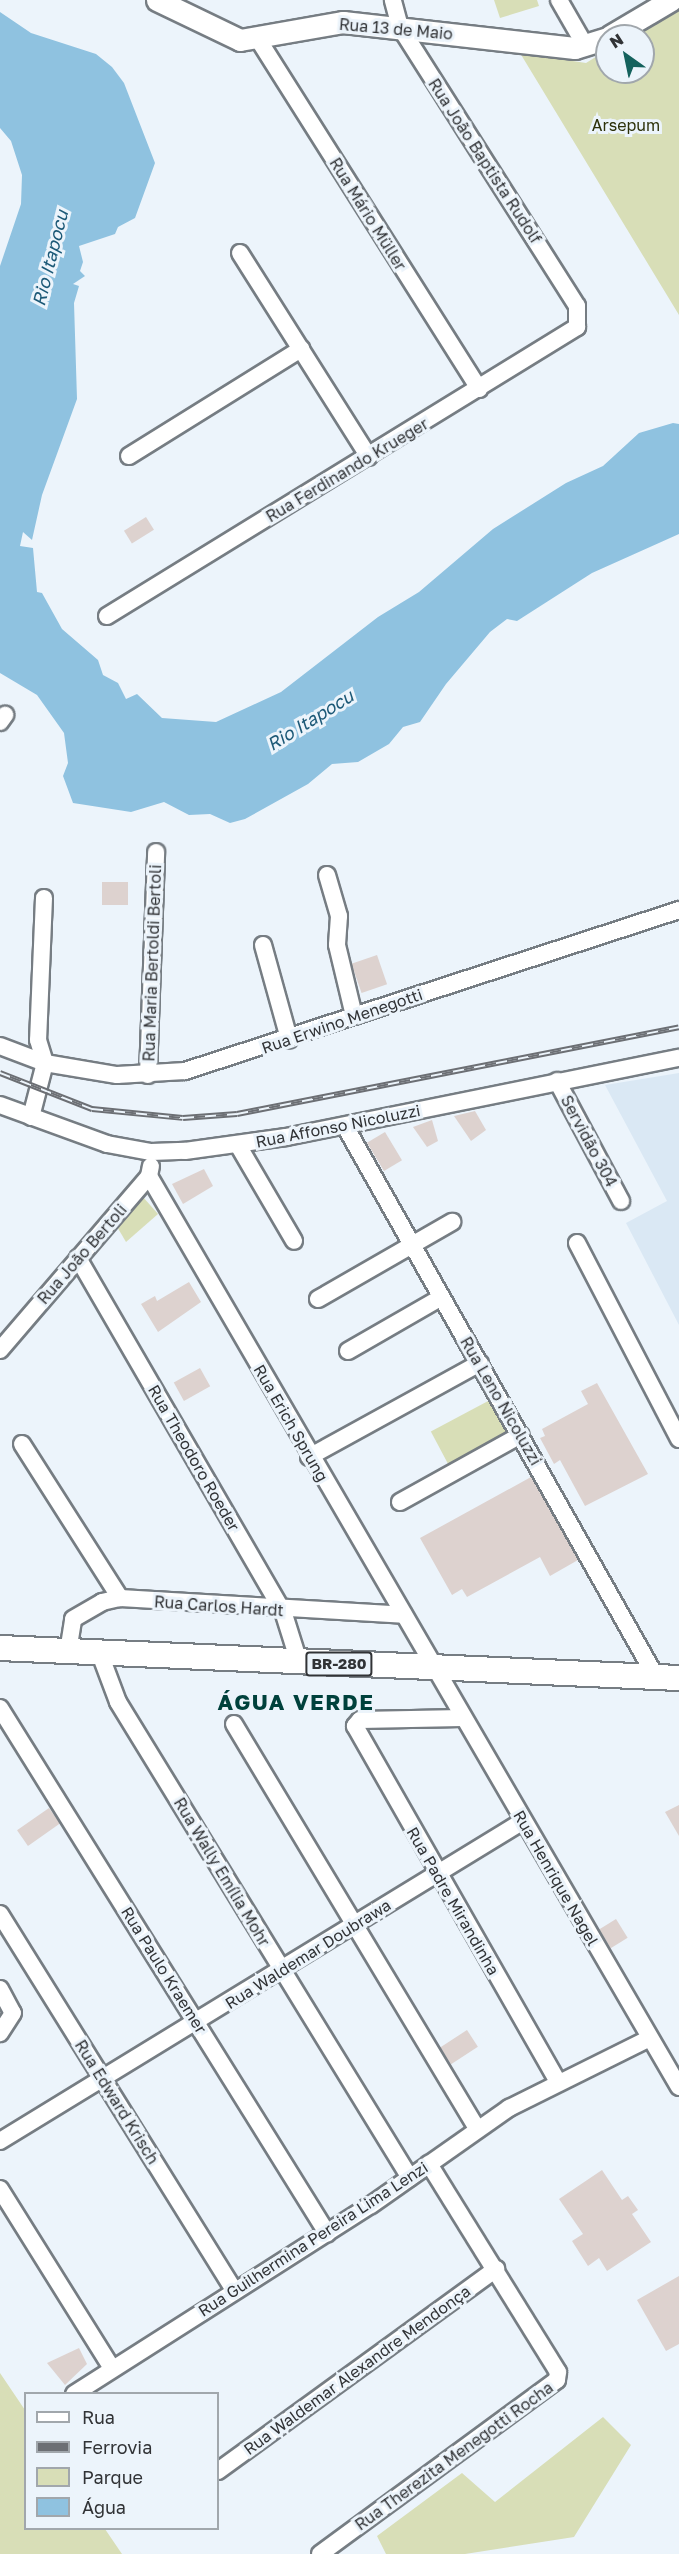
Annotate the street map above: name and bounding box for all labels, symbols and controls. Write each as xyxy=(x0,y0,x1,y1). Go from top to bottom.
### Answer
street label: Rua 13 de Maio xyxy=(338,14,454,44)
north arrow xyxy=(595,24,655,84)
text: N xyxy=(606,29,627,52)
street label: Rua João Baptista Rudolf xyxy=(424,75,546,247)
park label: Arsepum xyxy=(592,115,660,135)
street label: Rua Mário Müller xyxy=(326,154,410,274)
water label: Rio Itapocu xyxy=(28,208,72,308)
street label: Rua Ferdinando Krueger xyxy=(262,414,432,526)
water label: Rio Itapocu xyxy=(263,685,357,755)
street label: Rua Maria Bertoldi Bertoli xyxy=(139,864,165,1062)
street label: Rua Erwino Menegotti xyxy=(259,984,425,1058)
street label: Servidão 304 xyxy=(557,1092,621,1190)
street label: Rua Affonso Nicoluzzi xyxy=(254,1101,422,1151)
street label: Rua João Bertoli xyxy=(33,1200,131,1308)
street label: Rua Leno Nicoluzzi xyxy=(456,1333,546,1469)
street label: Rua Erich Sprung xyxy=(250,1361,332,1485)
street label: Rua Theodoro Roeder xyxy=(144,1381,244,1535)
street label: Rua Carlos Hardt xyxy=(153,1592,285,1620)
road number: BR-280 xyxy=(304,1652,374,1676)
district label: ÁGUA VERDE xyxy=(217,1689,375,1715)
street label: Rua Wally Emília Mohr xyxy=(170,1794,274,1950)
street label: Rua Henrique Nagel xyxy=(509,1807,603,1949)
street label: Rua Padre Mirandinha xyxy=(403,1824,503,1978)
street label: Rua Waldemar Doubrawa xyxy=(222,1895,394,2013)
street label: Rua Paulo Kraemer xyxy=(117,1903,211,2037)
street label: Rua Edward Krisch xyxy=(71,2036,163,2168)
street label: Rua Guilhermina Pereira Lima Lenzi xyxy=(195,2157,431,2321)
street label: Rua Waldemar Alexandre Mendonça xyxy=(240,2281,474,2459)
street label: Rua Therezita Menegotti Rocha xyxy=(351,2378,557,2534)
legend xyxy=(24,2392,219,2530)
text: Rua xyxy=(82,2406,115,2428)
text: Ferrovia xyxy=(82,2436,152,2458)
text: Parque xyxy=(82,2466,143,2488)
text: Água xyxy=(82,2496,126,2518)

